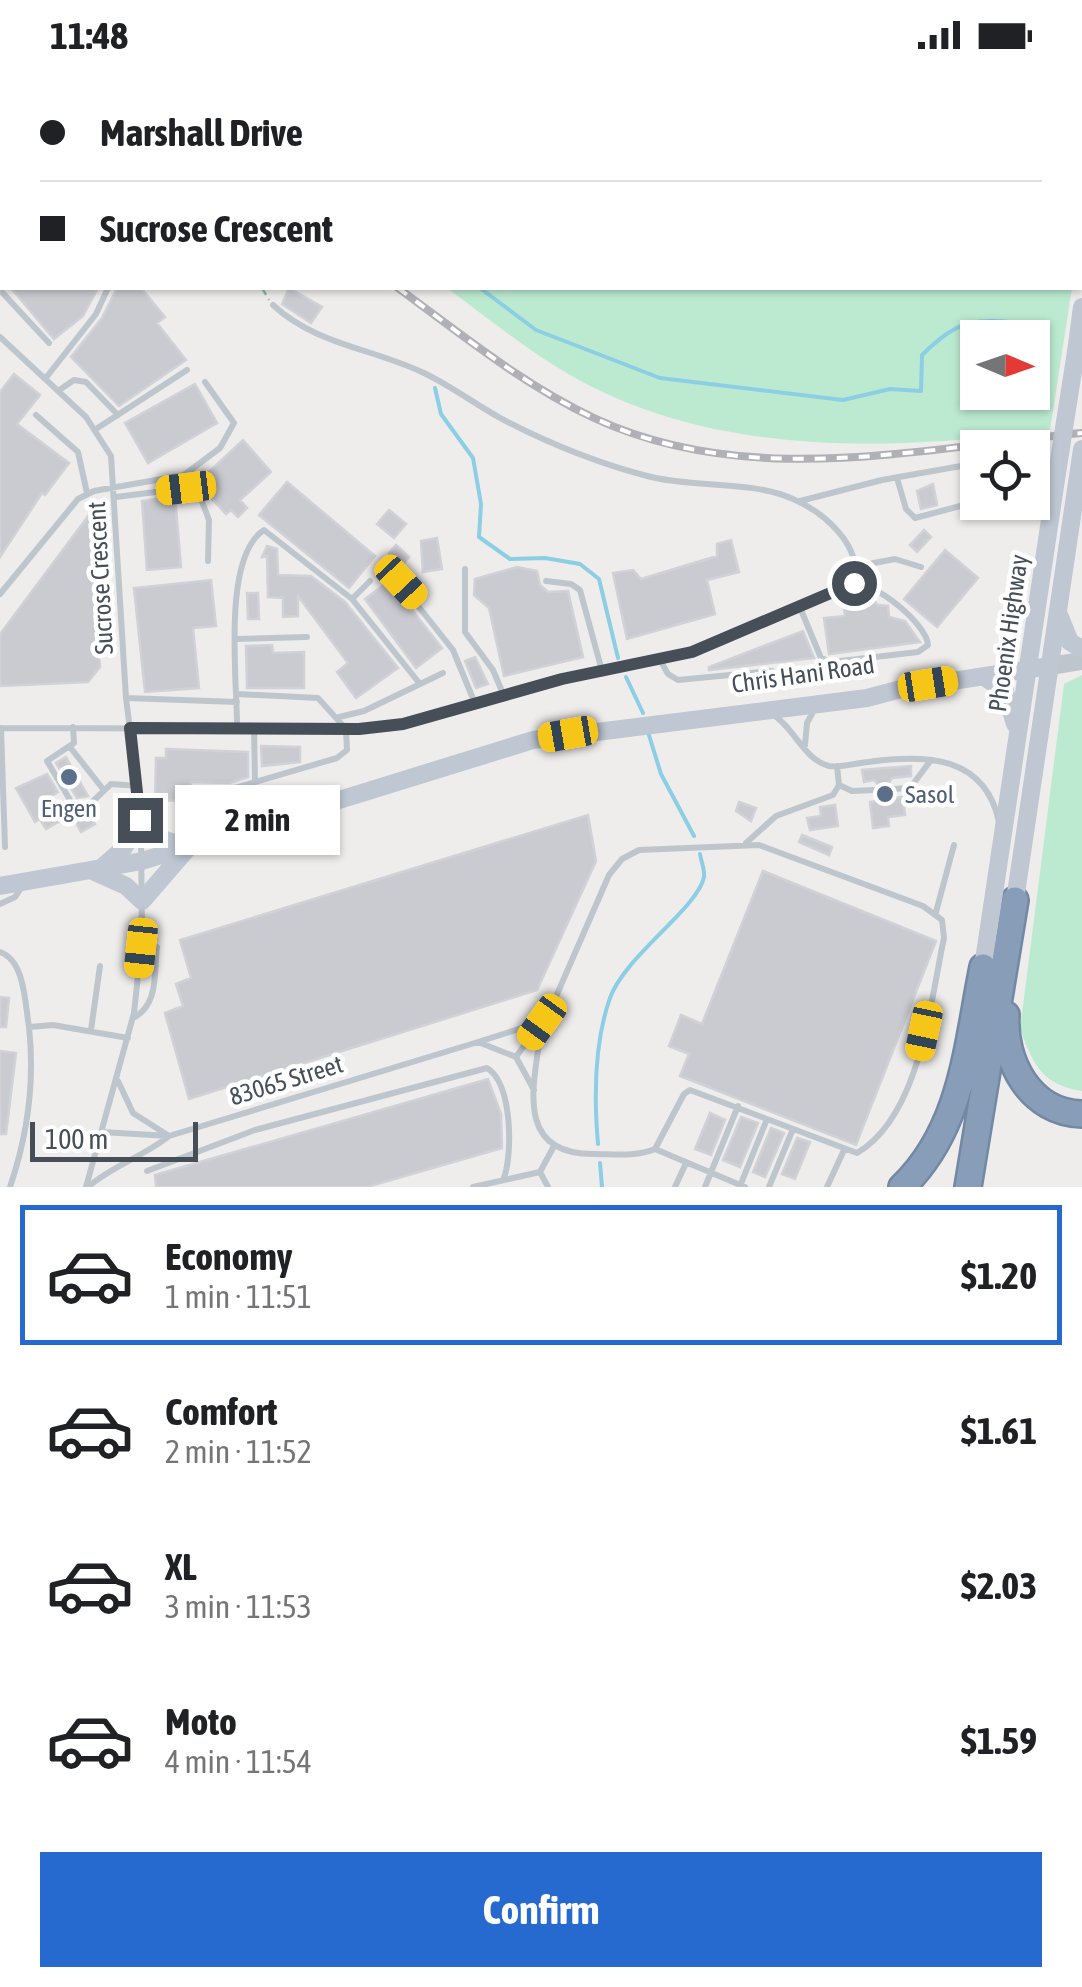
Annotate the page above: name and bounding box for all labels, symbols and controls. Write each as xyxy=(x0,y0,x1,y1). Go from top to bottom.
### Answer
text: 11:48 xyxy=(50,14,128,57)
text: Marshall Drive xyxy=(100,111,303,154)
text: Sucrose Crescent xyxy=(100,207,333,250)
north arrow xyxy=(960,320,1050,410)
map controls xyxy=(960,320,1050,520)
button: locate xyxy=(960,430,1050,520)
car xyxy=(154,469,218,507)
street label: Sucrose Crescent xyxy=(82,501,118,655)
car xyxy=(370,550,432,614)
street label: Phoenix Highway xyxy=(983,553,1033,713)
route start xyxy=(832,561,877,606)
street label: Chris Hani Road xyxy=(730,650,876,698)
car xyxy=(896,664,960,704)
car xyxy=(536,714,600,754)
marker: Engen xyxy=(58,766,80,788)
place label: Sasol xyxy=(905,780,955,808)
marker: Sasol xyxy=(874,783,896,805)
callout: 2 min xyxy=(175,785,340,855)
place label: Engen xyxy=(41,794,97,822)
route end xyxy=(118,798,163,843)
text: 2 min xyxy=(225,801,290,838)
car xyxy=(123,917,159,979)
car xyxy=(512,989,572,1055)
car xyxy=(903,999,945,1063)
street label: 83065 Street xyxy=(226,1050,346,1110)
scale bar xyxy=(30,1117,198,1162)
text: 100 m xyxy=(45,1123,108,1155)
icon: car xyxy=(45,1230,135,1320)
text: Economy xyxy=(165,1235,292,1278)
text: $1.20 xyxy=(961,1254,1037,1297)
text: 1 min · 11:51 xyxy=(165,1278,312,1315)
icon: car xyxy=(45,1385,135,1475)
text: Comfort xyxy=(165,1390,277,1433)
text: $1.61 xyxy=(961,1409,1037,1452)
text: 2 min · 11:52 xyxy=(165,1433,312,1470)
icon: car xyxy=(45,1540,135,1630)
text: XL xyxy=(165,1545,197,1588)
text: $2.03 xyxy=(961,1564,1037,1607)
text: 3 min · 11:53 xyxy=(165,1588,312,1625)
icon: car xyxy=(45,1695,135,1785)
text: Moto xyxy=(165,1700,237,1743)
text: $1.59 xyxy=(961,1719,1037,1762)
text: 4 min · 11:54 xyxy=(165,1743,312,1780)
button: Confirm xyxy=(40,1852,1042,1967)

